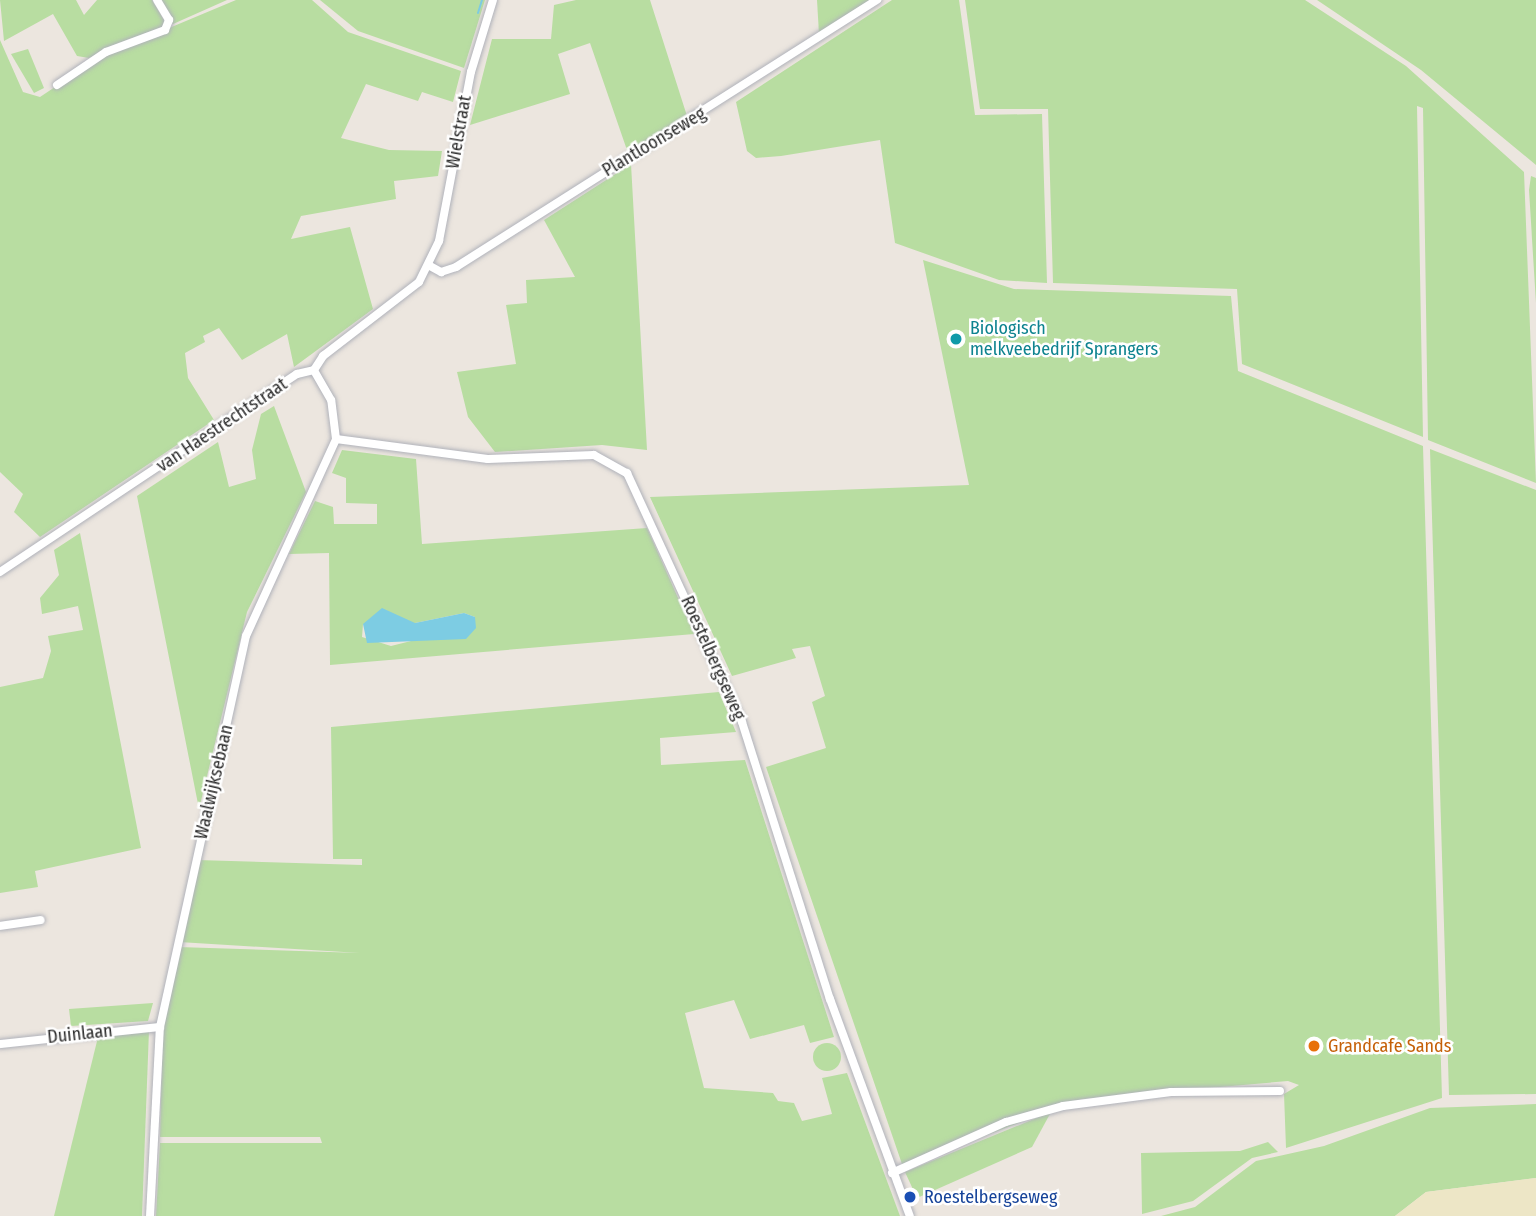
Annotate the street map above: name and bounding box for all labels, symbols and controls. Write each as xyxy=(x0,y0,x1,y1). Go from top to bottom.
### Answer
street label: Wielstraat xyxy=(442,93,476,171)
street label: Plantloonseweg xyxy=(598,103,710,181)
place label: Biologisch melkveebedrijf Sprangers xyxy=(970,318,1158,360)
marker: Biologisch melkveebedrijf Sprangers xyxy=(948,331,964,347)
street label: van Haestrechtstraat xyxy=(153,373,291,477)
street label: Roestelbergseweg xyxy=(676,593,750,723)
street label: Waalwijksebaan xyxy=(190,722,238,842)
street label: Duinlaan xyxy=(46,1020,114,1048)
place label: Grandcafe Sands xyxy=(1328,1035,1451,1057)
marker: Grandcafe Sands xyxy=(1306,1038,1322,1054)
place label: Roestelbergseweg xyxy=(924,1186,1057,1208)
marker: Roestelbergseweg xyxy=(902,1189,918,1205)

